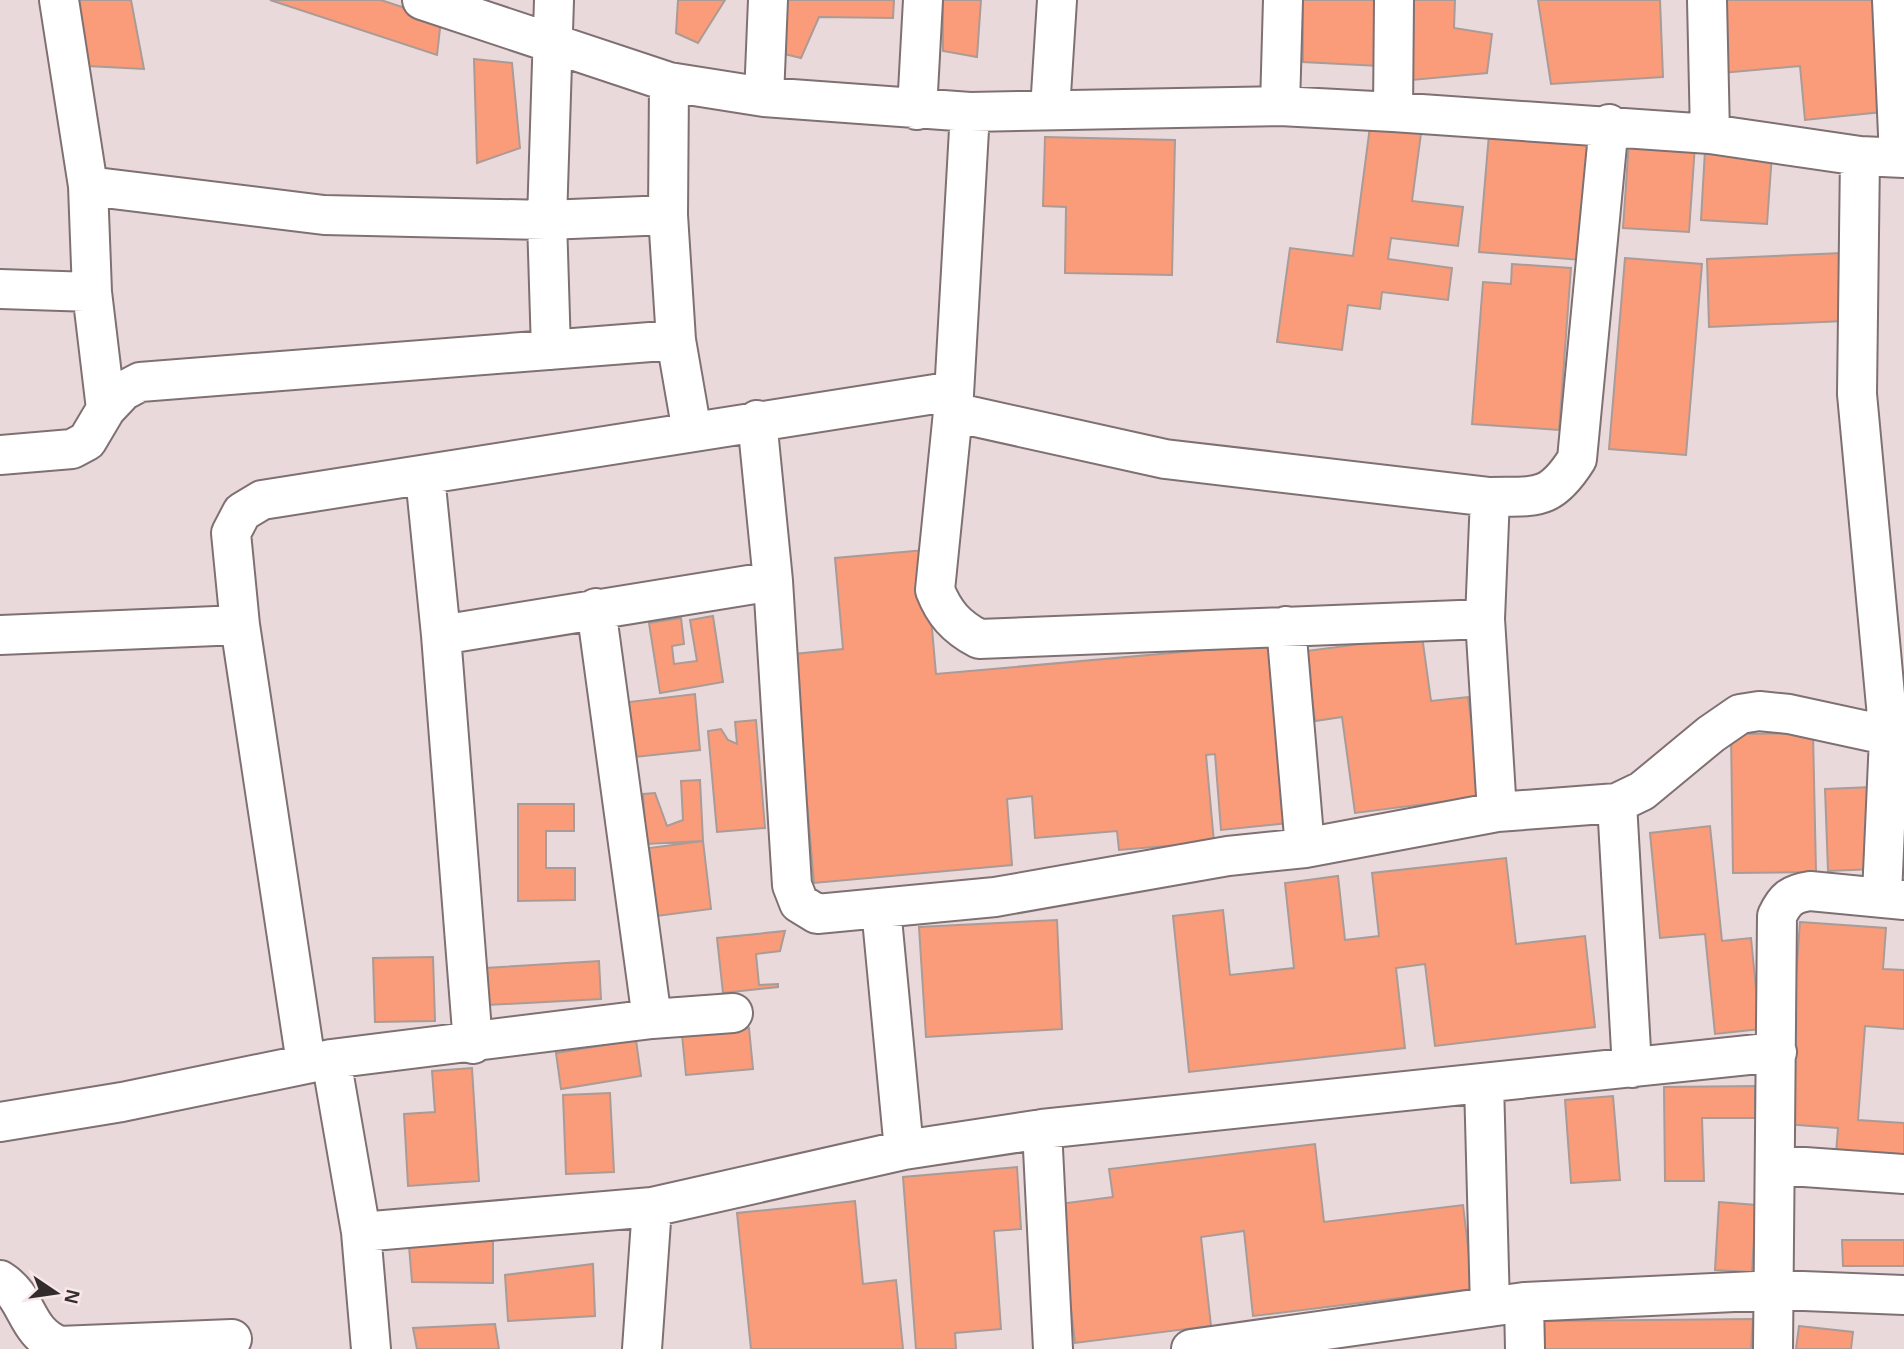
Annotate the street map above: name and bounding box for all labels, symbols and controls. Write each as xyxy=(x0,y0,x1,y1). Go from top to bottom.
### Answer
north arrow xyxy=(21,1258,91,1328)
text: N xyxy=(60,1288,84,1306)

